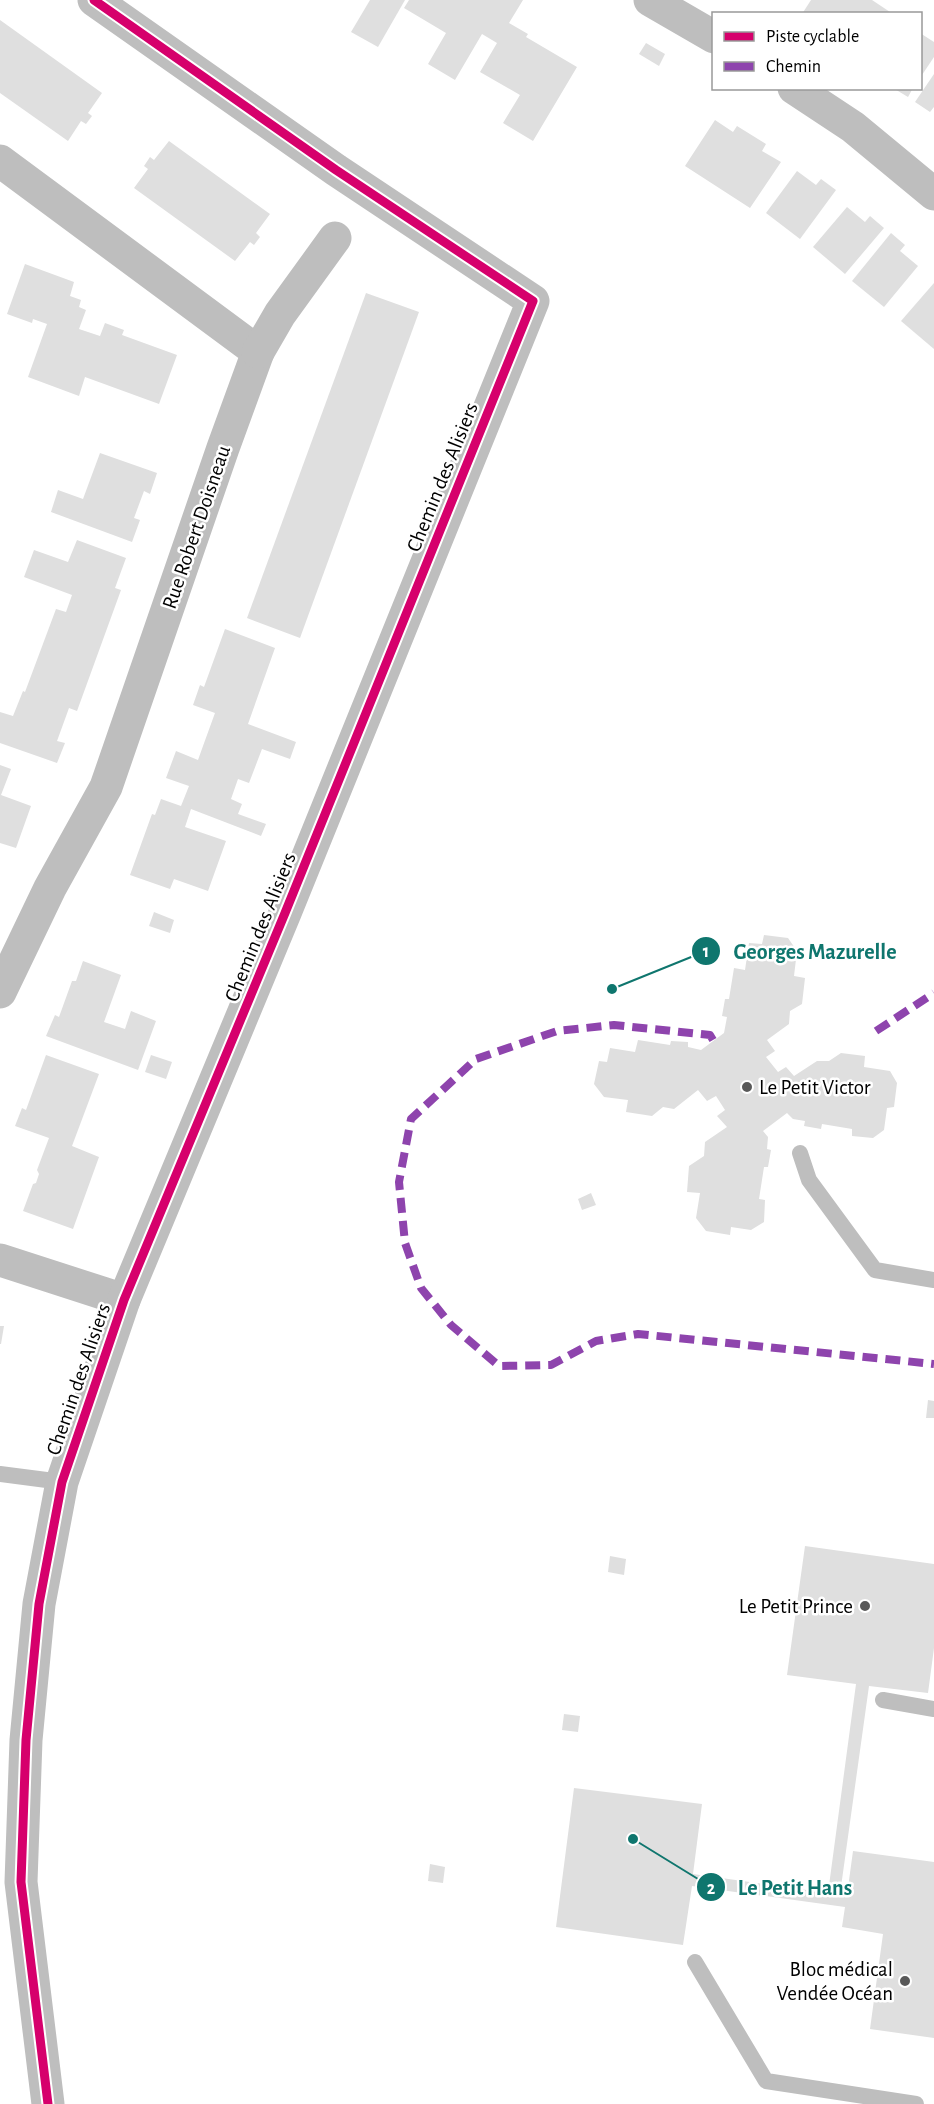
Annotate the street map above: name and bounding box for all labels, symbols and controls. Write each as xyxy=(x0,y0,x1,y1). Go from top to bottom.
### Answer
legend xyxy=(712,12,922,90)
text: Piste cyclable xyxy=(766,28,859,46)
text: Chemin xyxy=(766,58,821,76)
street label: Chemin des Alisiers xyxy=(403,400,482,555)
street label: Rue Robert Doisneau xyxy=(159,442,234,612)
street label: Chemin des Alisiers xyxy=(221,850,300,1005)
callout: Georges Mazurelle xyxy=(691,931,908,971)
text: Georges Mazurelle xyxy=(733,941,897,963)
text: 1 xyxy=(703,943,709,961)
place label: Le Petit Victor xyxy=(759,1077,871,1098)
marker: Le Petit Victor xyxy=(740,1080,754,1094)
street label: Chemin des Alisiers xyxy=(43,1301,114,1458)
place label: Le Petit Prince xyxy=(739,1596,853,1617)
marker: Le Petit Prince xyxy=(858,1599,872,1613)
callout: Le Petit Hans xyxy=(696,1867,864,1907)
text: Le Petit Hans xyxy=(738,1877,852,1899)
text: 2 xyxy=(707,1880,716,1898)
place label: Bloc médical Vendée Océan xyxy=(776,1959,893,2004)
marker: Bloc médical Vendée Océan xyxy=(898,1974,912,1988)

